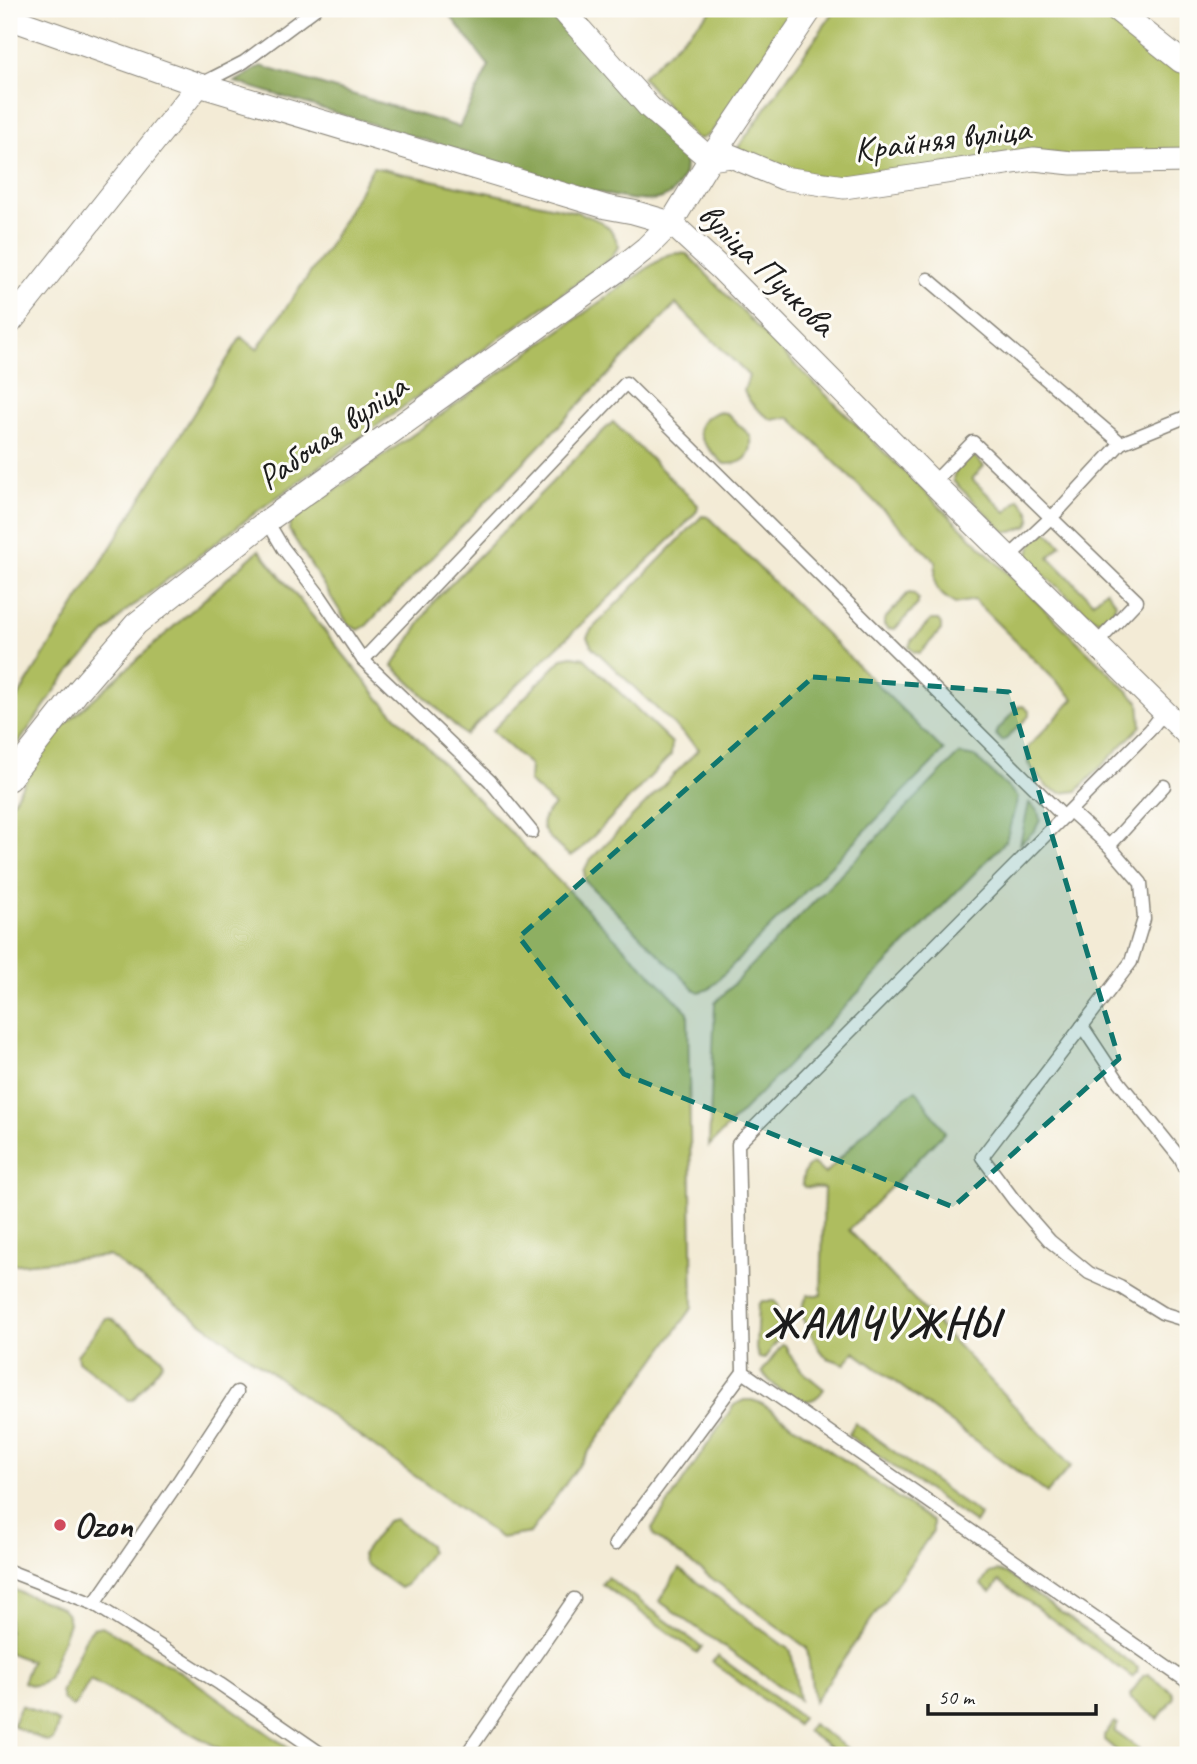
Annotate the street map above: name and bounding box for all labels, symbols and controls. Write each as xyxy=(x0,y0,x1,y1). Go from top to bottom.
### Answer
street label: Крайняя вуліца xyxy=(851,106,1035,172)
street label: вуліца Пучкова xyxy=(689,192,847,348)
street label: Рабочая вуліца xyxy=(248,362,418,500)
district label: ЖАМЧУЖНЫ xyxy=(764,1297,1006,1350)
place label: Ozon xyxy=(74,1503,133,1548)
marker: Ozon xyxy=(52,1517,68,1533)
scale bar xyxy=(928,1673,1096,1717)
text: 50 m xyxy=(938,1684,976,1710)

